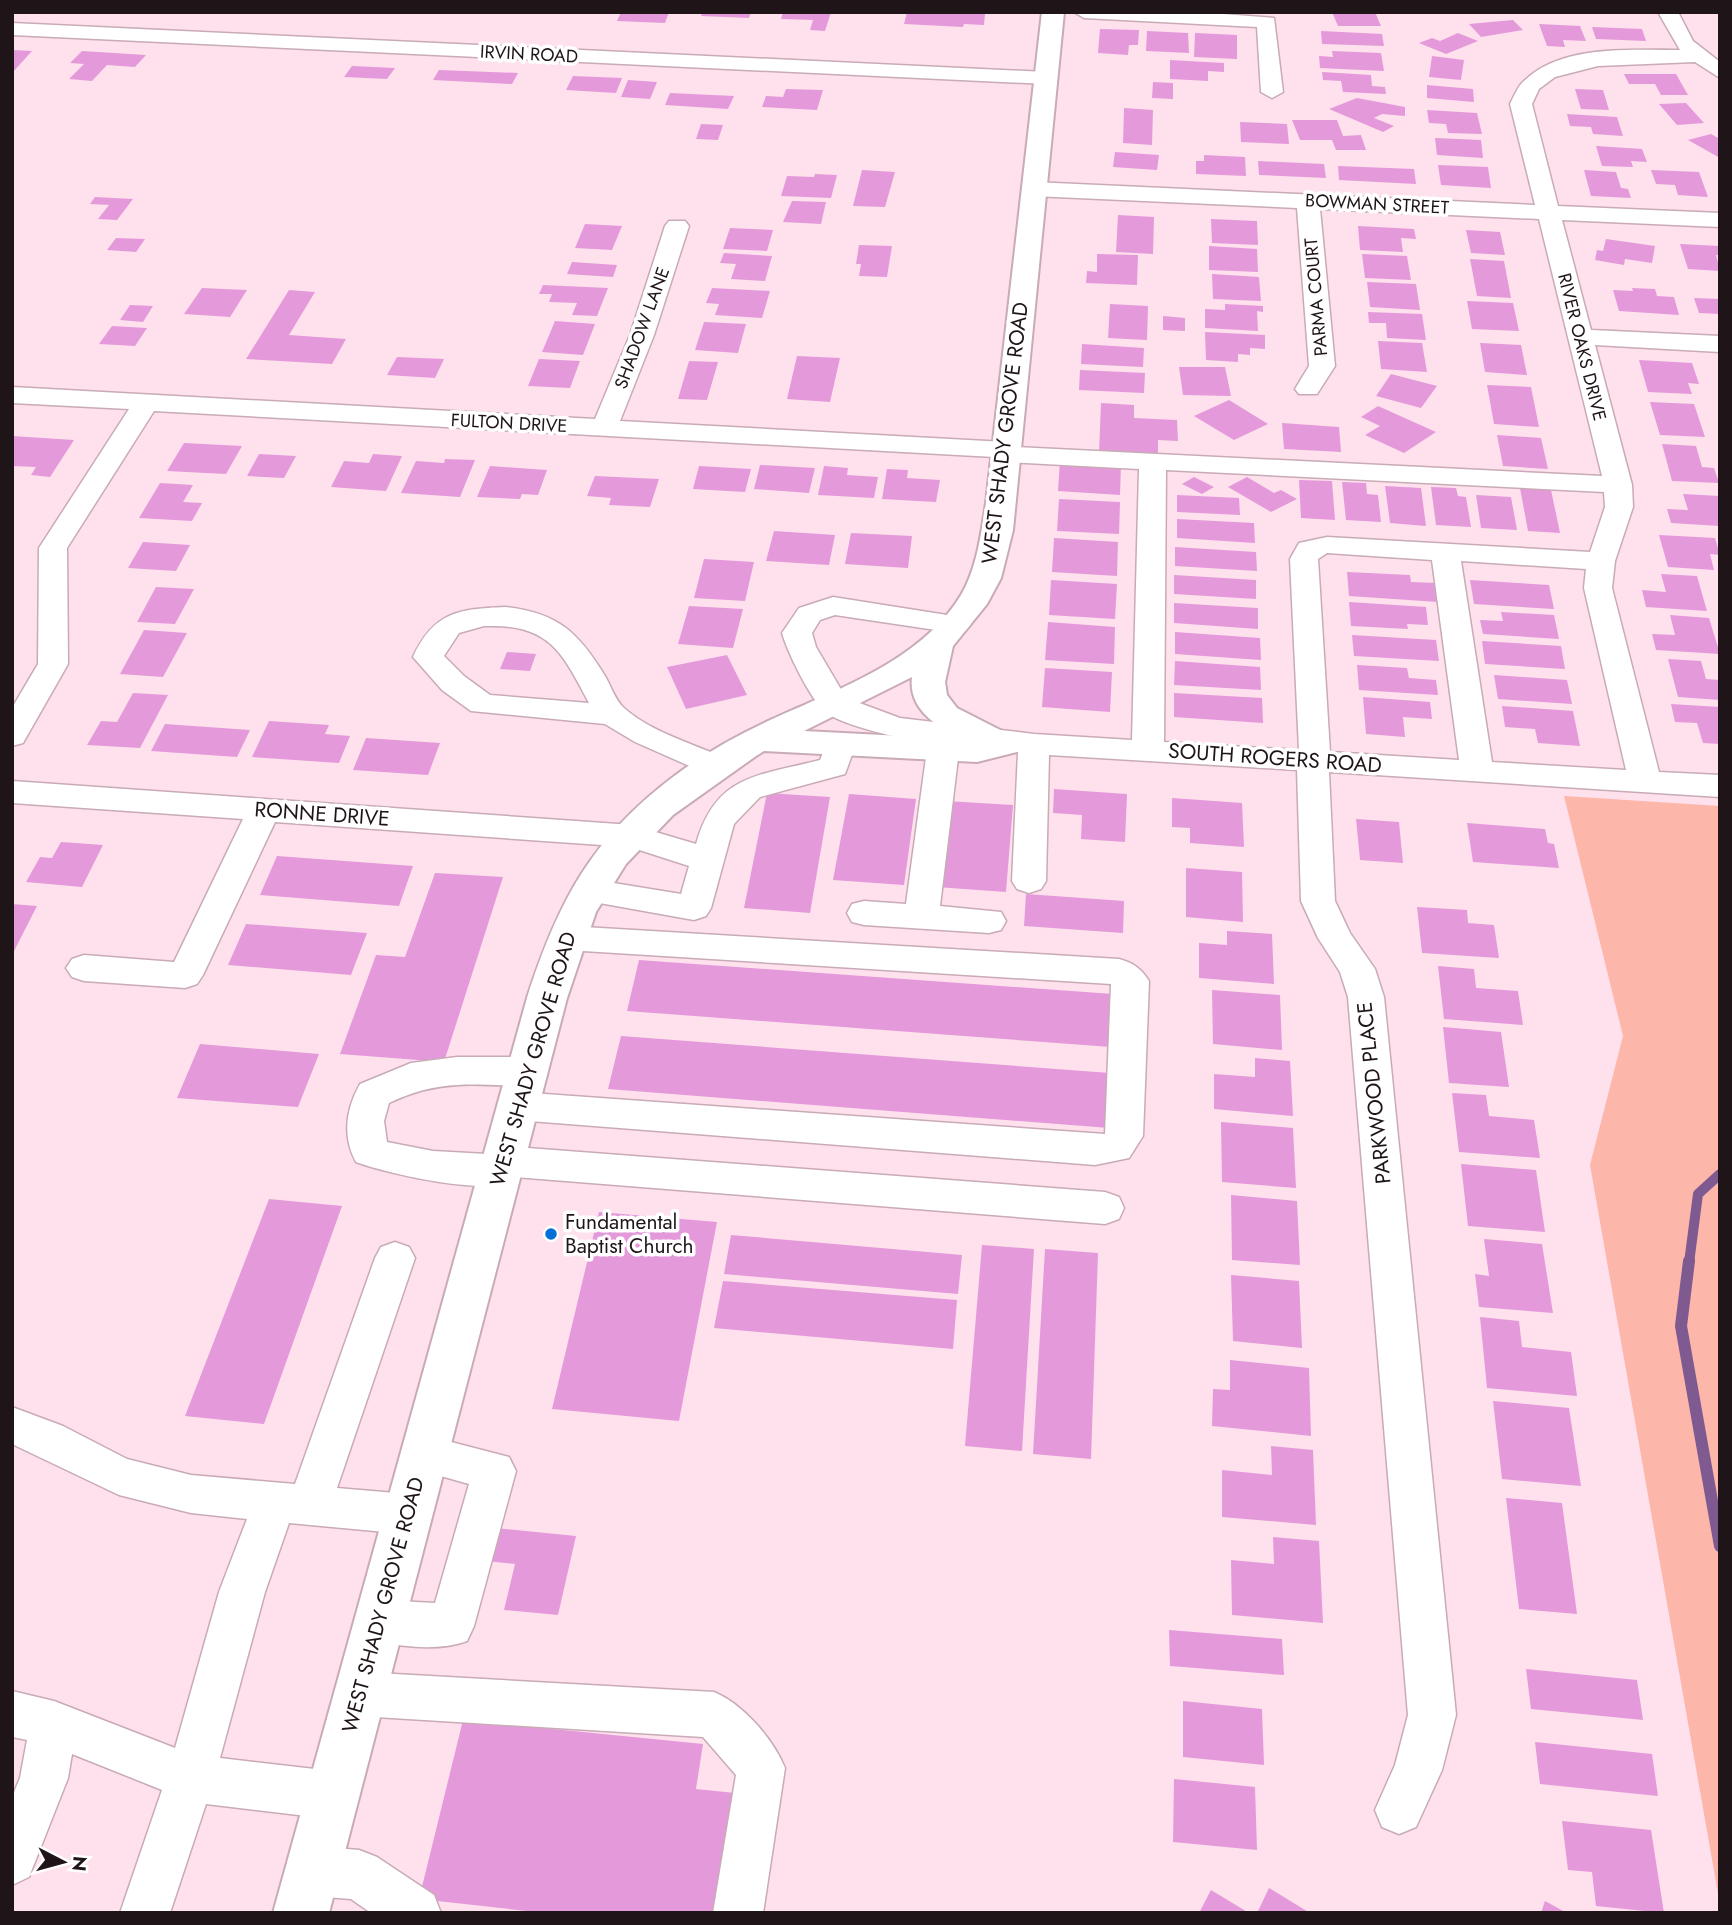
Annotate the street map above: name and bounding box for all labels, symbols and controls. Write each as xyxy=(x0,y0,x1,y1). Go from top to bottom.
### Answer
street label: IRVIN ROAD xyxy=(479,38,579,70)
street label: BOWMAN STREET xyxy=(1304,187,1450,221)
street label: PARMA COURT xyxy=(1298,236,1334,357)
street label: SHADOW LANE xyxy=(608,263,676,393)
street label: RIVER OAKS DRIVE xyxy=(1551,270,1613,424)
street label: WEST SHADY GROVE ROAD xyxy=(974,300,1036,566)
street label: FULTON DRIVE xyxy=(450,407,568,439)
street label: SOUTH ROGERS ROAD xyxy=(1167,736,1383,780)
street label: RONNE DRIVE xyxy=(253,794,391,834)
street label: WEST SHADY GROVE ROAD xyxy=(482,928,584,1190)
street label: PARKWOOD PLACE xyxy=(1350,1000,1398,1186)
place label: Fundamental Baptist Church xyxy=(565,1207,693,1261)
marker: Fundamental Baptist Church xyxy=(543,1226,559,1242)
street label: WEST SHADY GROVE ROAD xyxy=(334,1474,432,1736)
north arrow xyxy=(28,1827,98,1897)
text: N xyxy=(65,1855,94,1873)

